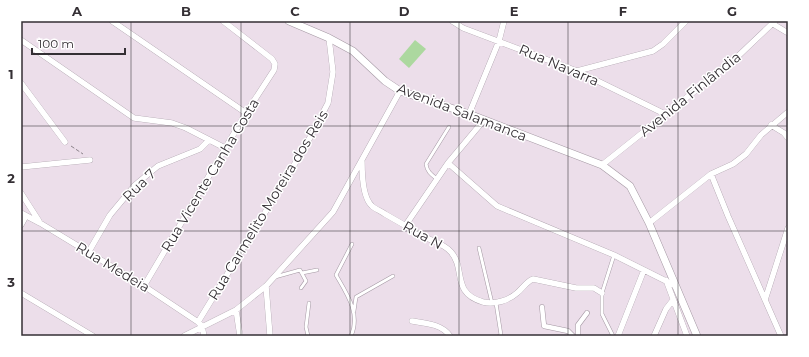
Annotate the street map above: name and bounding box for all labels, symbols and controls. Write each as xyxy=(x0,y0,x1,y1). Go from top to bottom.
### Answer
text: A xyxy=(71,3,83,19)
text: B xyxy=(181,3,191,19)
text: C xyxy=(290,3,300,19)
text: D xyxy=(399,3,410,19)
text: E xyxy=(510,3,519,19)
text: F xyxy=(619,3,627,19)
text: G xyxy=(727,3,737,19)
scale bar xyxy=(32,30,125,56)
text: 100 m xyxy=(38,36,74,51)
street label: Rua Navarra xyxy=(516,40,602,90)
street label: Avenida Finlândia xyxy=(636,48,744,140)
text: 1 xyxy=(8,66,14,82)
street label: Avenida Salamanca xyxy=(394,79,530,145)
street label: Rua Vicente Canha Costa xyxy=(157,95,263,255)
street label: Rua Carmelito Moreira dos Reis xyxy=(204,107,332,303)
street label: Rua 7 xyxy=(118,165,160,205)
text: 2 xyxy=(7,170,15,186)
street label: Rua N xyxy=(400,217,446,253)
street label: Rua Medeia xyxy=(73,238,153,296)
text: 3 xyxy=(6,274,15,290)

